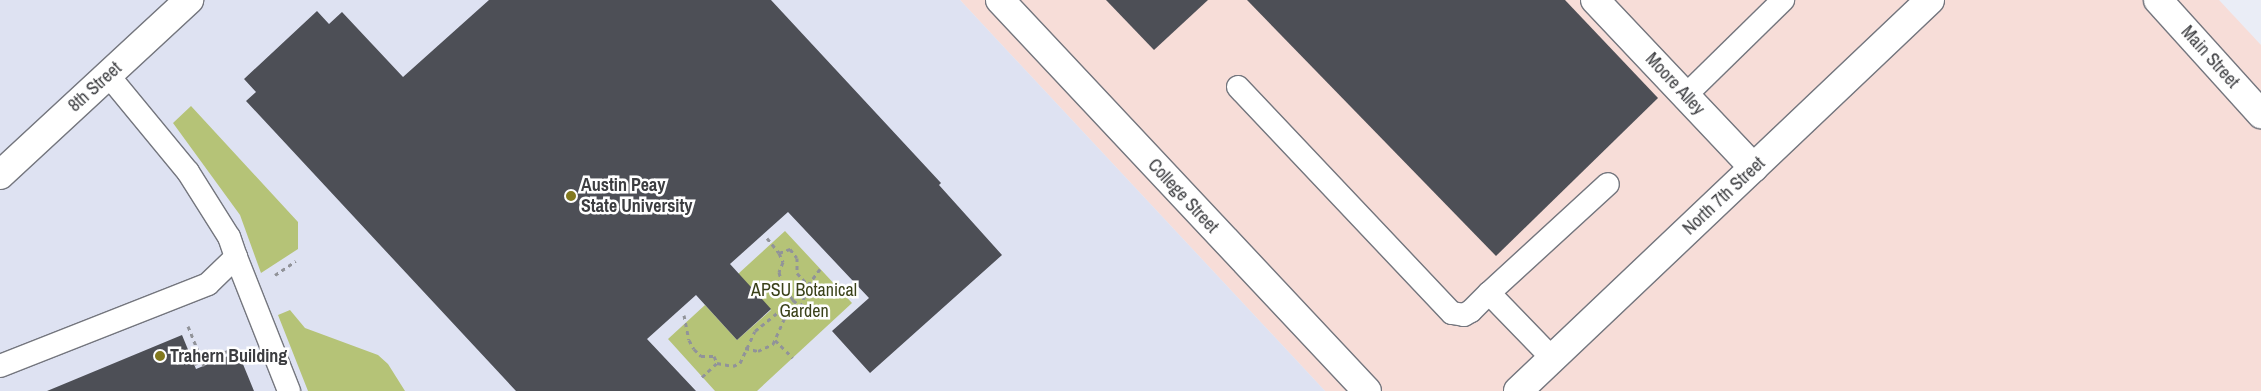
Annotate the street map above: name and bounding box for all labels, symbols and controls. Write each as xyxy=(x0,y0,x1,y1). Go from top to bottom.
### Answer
street label: Main Street xyxy=(2176,21,2244,93)
street label: Moore Alley xyxy=(1641,48,1709,120)
street label: 8th Street xyxy=(64,58,126,116)
street label: North 7th Street xyxy=(1679,153,1769,239)
street label: College Street xyxy=(1143,154,1223,238)
place label: Austin Peay State University xyxy=(581,175,693,218)
marker: Austin Peay State University xyxy=(565,190,577,202)
park label: APSU Botanical Garden xyxy=(751,280,857,322)
place label: Trahern Building xyxy=(170,345,287,367)
marker: Trahern Building xyxy=(154,350,166,362)

